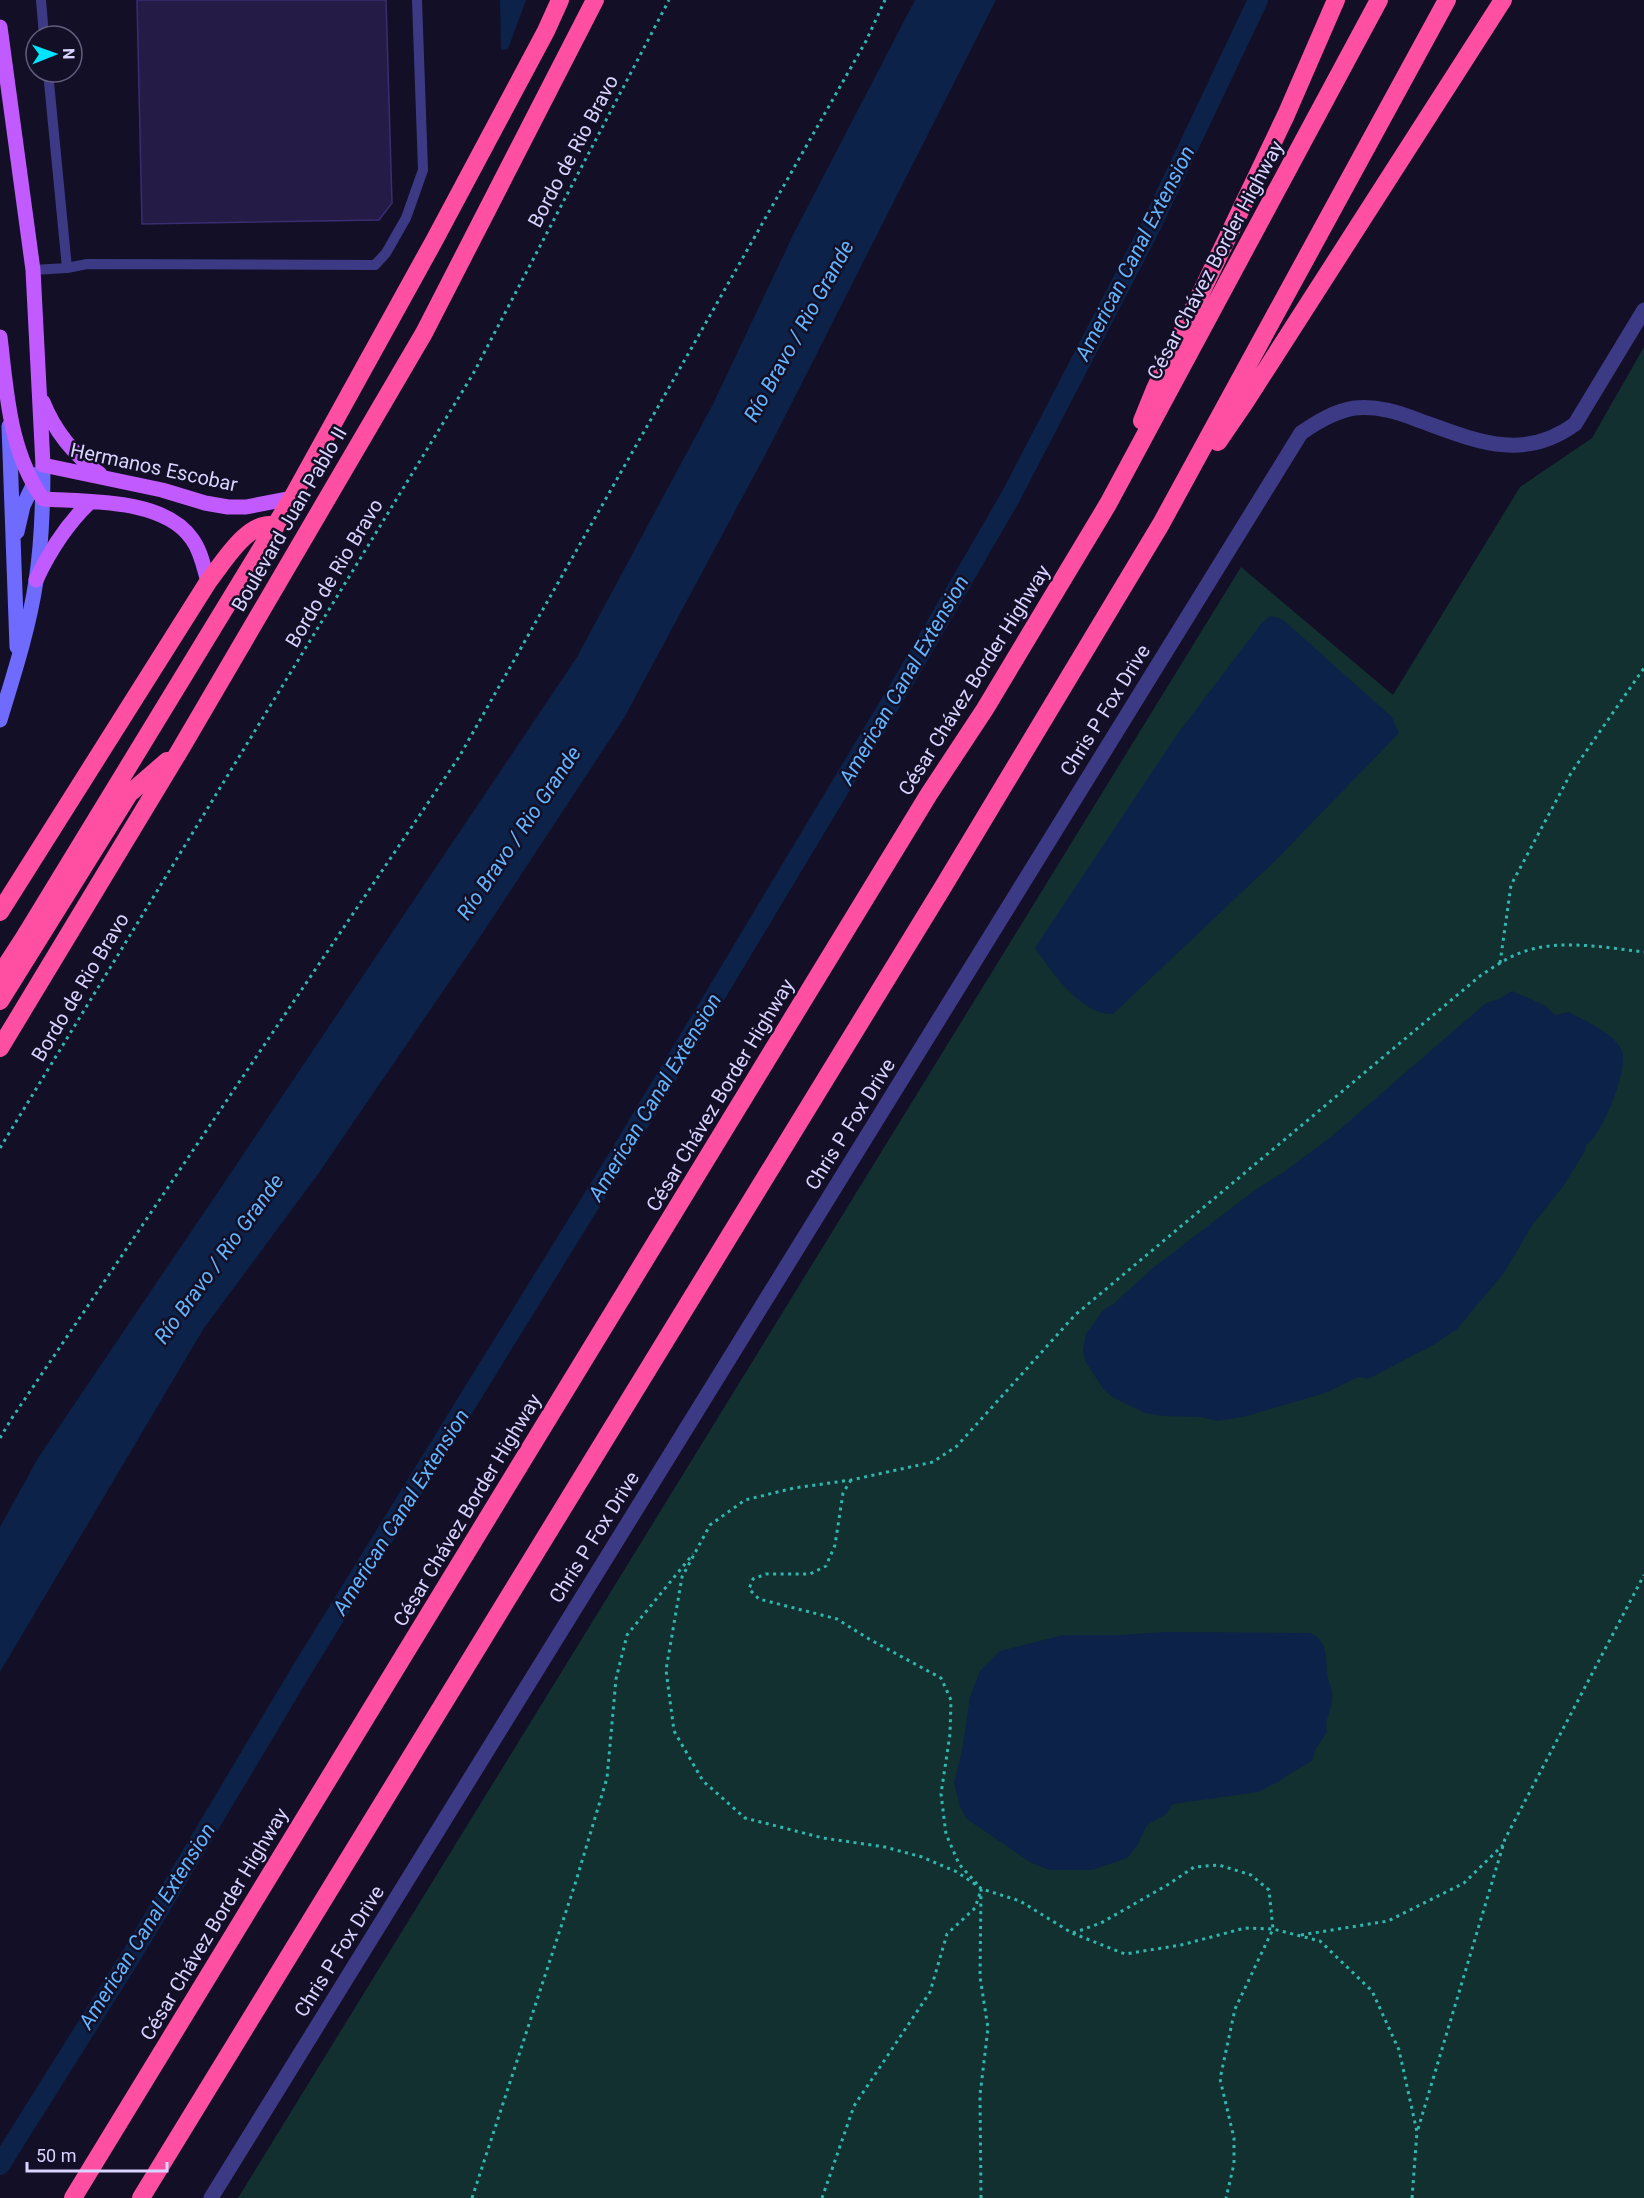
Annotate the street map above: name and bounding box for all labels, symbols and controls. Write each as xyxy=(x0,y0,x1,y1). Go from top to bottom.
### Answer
north arrow xyxy=(24,24,84,84)
text: N xyxy=(59,48,78,60)
street label: Bordo de Rio Bravo xyxy=(523,71,623,231)
street label: César Chávez Border Highway xyxy=(1142,136,1289,384)
water label: American Canal Extension xyxy=(1070,142,1200,365)
water label: Río Bravo / Rio Grande xyxy=(739,236,859,426)
street label: Boulevard Juan Pablo II xyxy=(226,422,352,616)
street label: Hermanos Escobar xyxy=(68,438,240,496)
street label: Bordo de Rio Bravo xyxy=(280,494,388,652)
street label: César Chávez Border Highway xyxy=(893,560,1055,800)
water label: American Canal Extension xyxy=(834,571,974,790)
street label: Chris P Fox Drive xyxy=(1055,640,1155,780)
water label: Río Bravo / Rio Grande xyxy=(452,742,586,924)
street label: Bordo de Rio Bravo xyxy=(26,908,134,1066)
street label: César Chávez Border Highway xyxy=(641,974,799,1216)
water label: American Canal Extension xyxy=(583,989,726,1206)
street label: Chris P Fox Drive xyxy=(800,1054,900,1194)
water label: Río Bravo / Rio Grande xyxy=(149,1169,289,1348)
street label: César Chávez Border Highway xyxy=(388,1389,546,1631)
water label: American Canal Extension xyxy=(327,1405,474,1620)
street label: Chris P Fox Drive xyxy=(544,1467,644,1607)
street label: César Chávez Border Highway xyxy=(135,1803,293,2045)
water label: American Canal Extension xyxy=(73,1819,220,2034)
street label: Chris P Fox Drive xyxy=(289,1881,389,2021)
scale bar xyxy=(27,2135,166,2173)
text: 50 m xyxy=(36,2145,76,2166)

